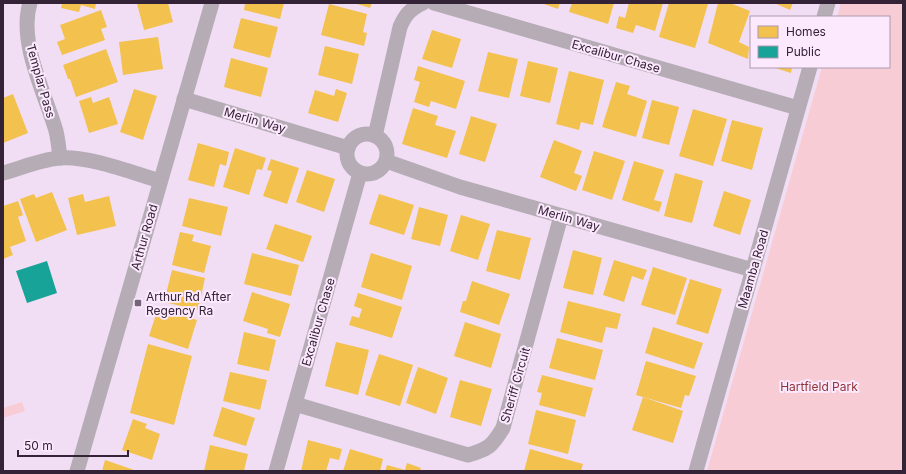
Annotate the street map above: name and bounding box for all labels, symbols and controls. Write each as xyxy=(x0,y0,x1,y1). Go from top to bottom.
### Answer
legend xyxy=(750,16,890,68)
text: Homes xyxy=(786,24,826,39)
street label: Excalibur Chase xyxy=(570,36,662,76)
street label: Templar Pass xyxy=(23,42,59,120)
text: Public xyxy=(786,44,821,59)
street label: Merlin Way xyxy=(222,104,288,136)
street label: Arthur Road xyxy=(127,202,161,272)
street label: Merlin Way xyxy=(536,202,602,234)
street label: Maamba Road xyxy=(735,228,771,310)
street label: Excalibur Chase xyxy=(298,276,338,368)
place label: Arthur Rd After Regency Ra xyxy=(146,289,231,318)
marker: Arthur Rd After Regency Ra xyxy=(133,298,143,308)
street label: Sheriff Circuit xyxy=(497,345,533,425)
park label: Hartfield Park xyxy=(780,379,858,394)
scale bar xyxy=(18,432,128,458)
text: 50 m xyxy=(24,438,53,453)

